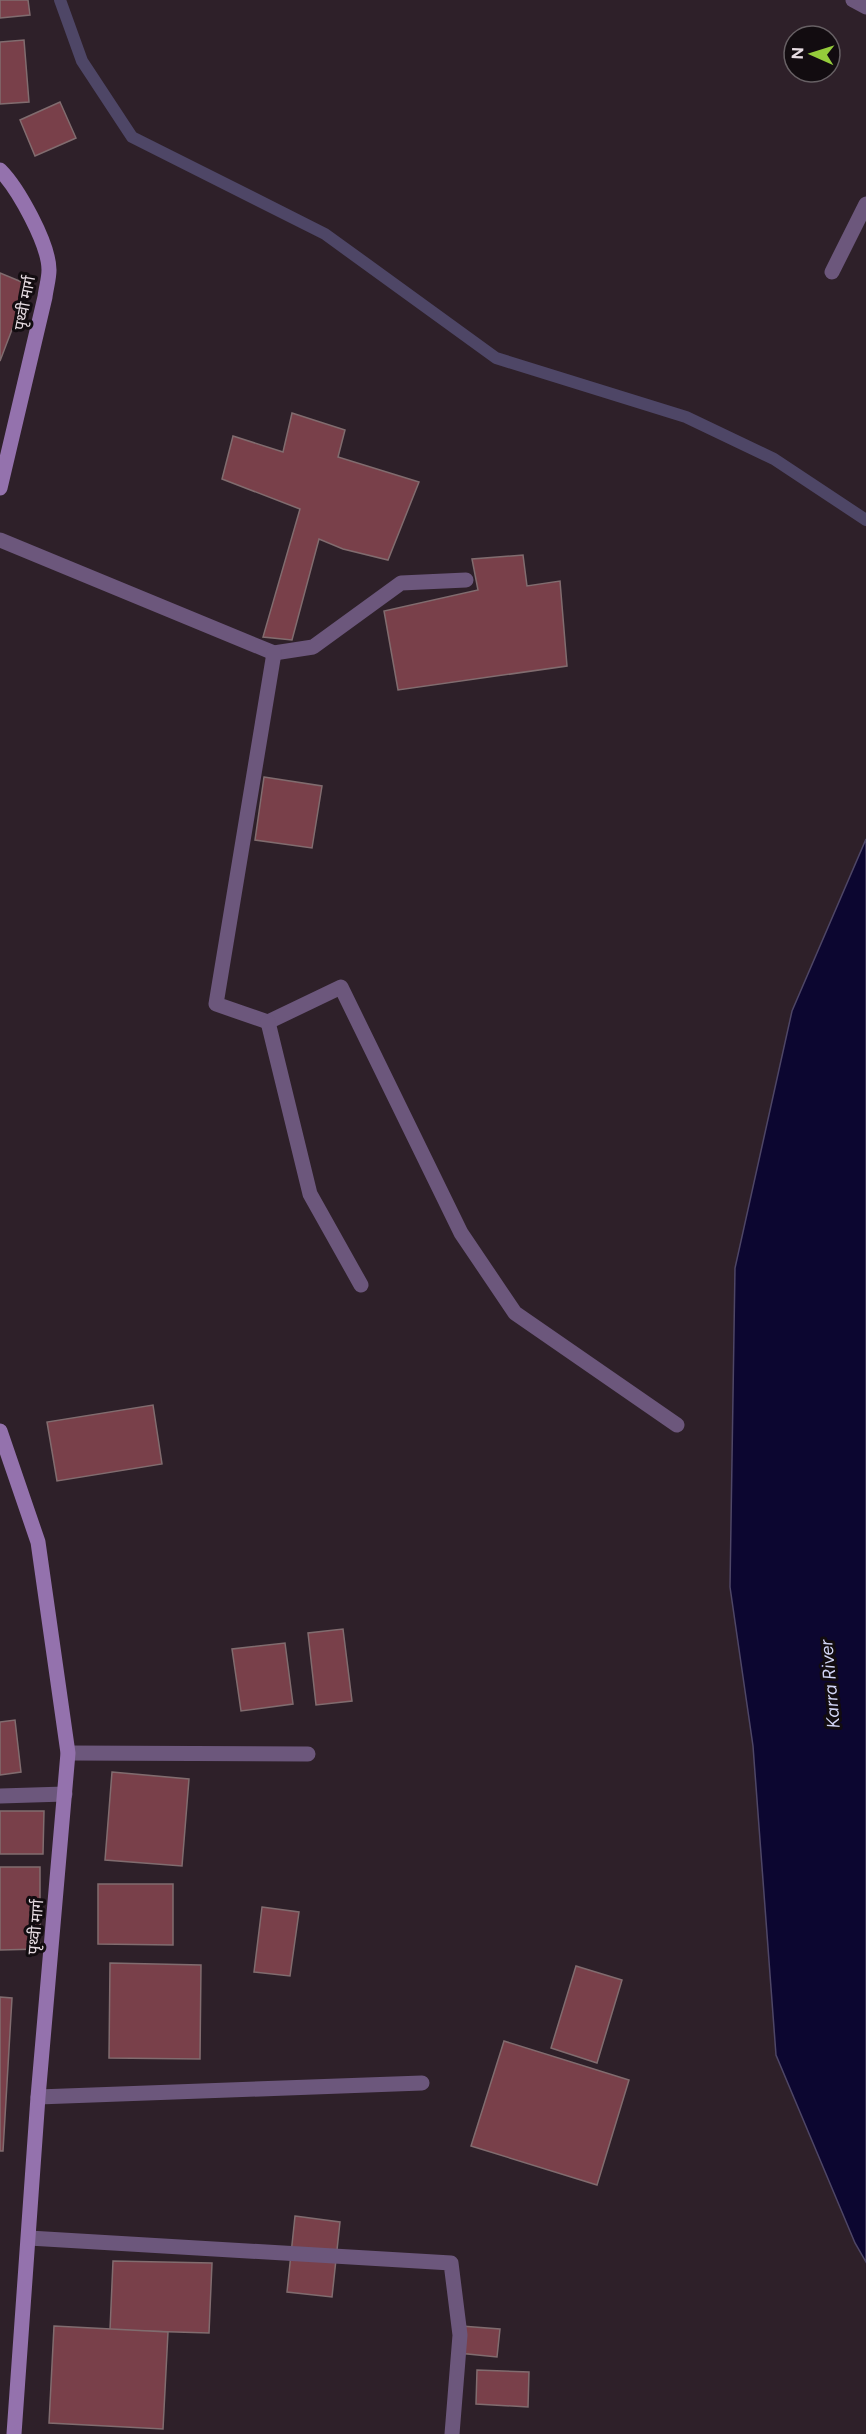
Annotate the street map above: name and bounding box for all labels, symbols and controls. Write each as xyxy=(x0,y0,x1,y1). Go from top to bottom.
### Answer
north arrow xyxy=(782,24,842,84)
text: N xyxy=(788,47,807,60)
street label: पृथ्वी मार्ग xyxy=(10,273,40,332)
water label: Karra River xyxy=(815,1638,845,1729)
street label: पृथ्वी मार्ग xyxy=(24,1898,48,1955)

